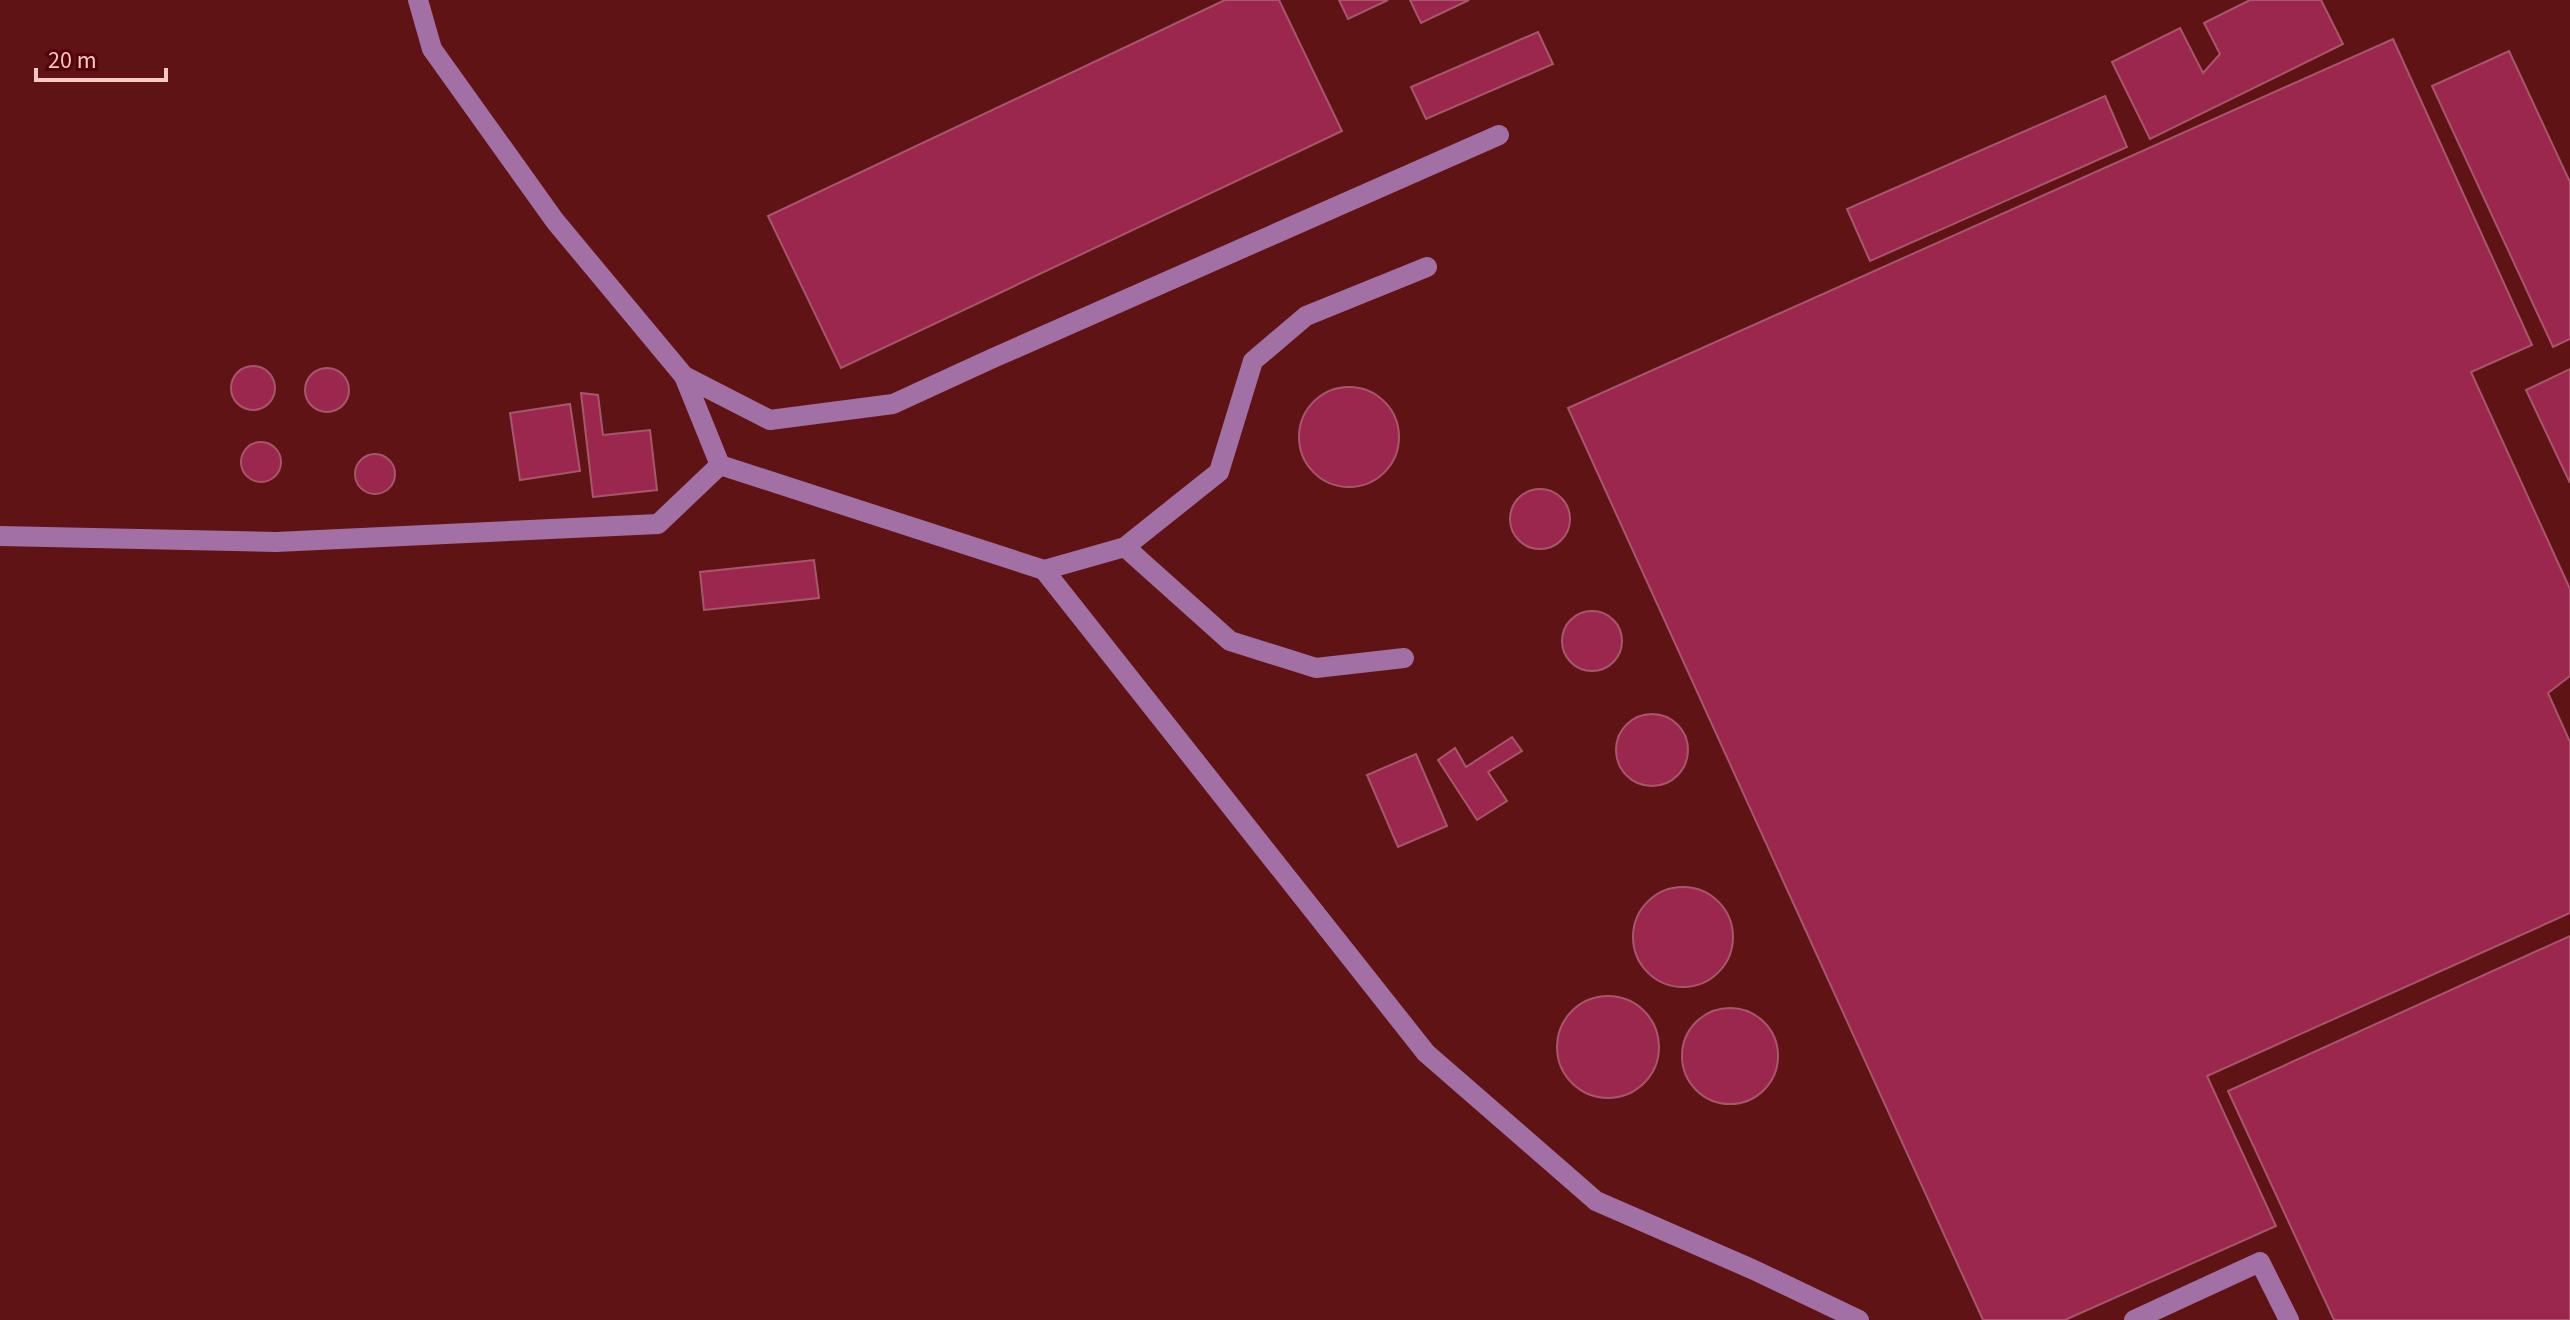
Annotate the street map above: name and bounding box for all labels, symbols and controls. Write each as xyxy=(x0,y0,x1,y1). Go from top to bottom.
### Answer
scale bar xyxy=(36,32,166,82)
text: 20 m xyxy=(48,43,97,78)

